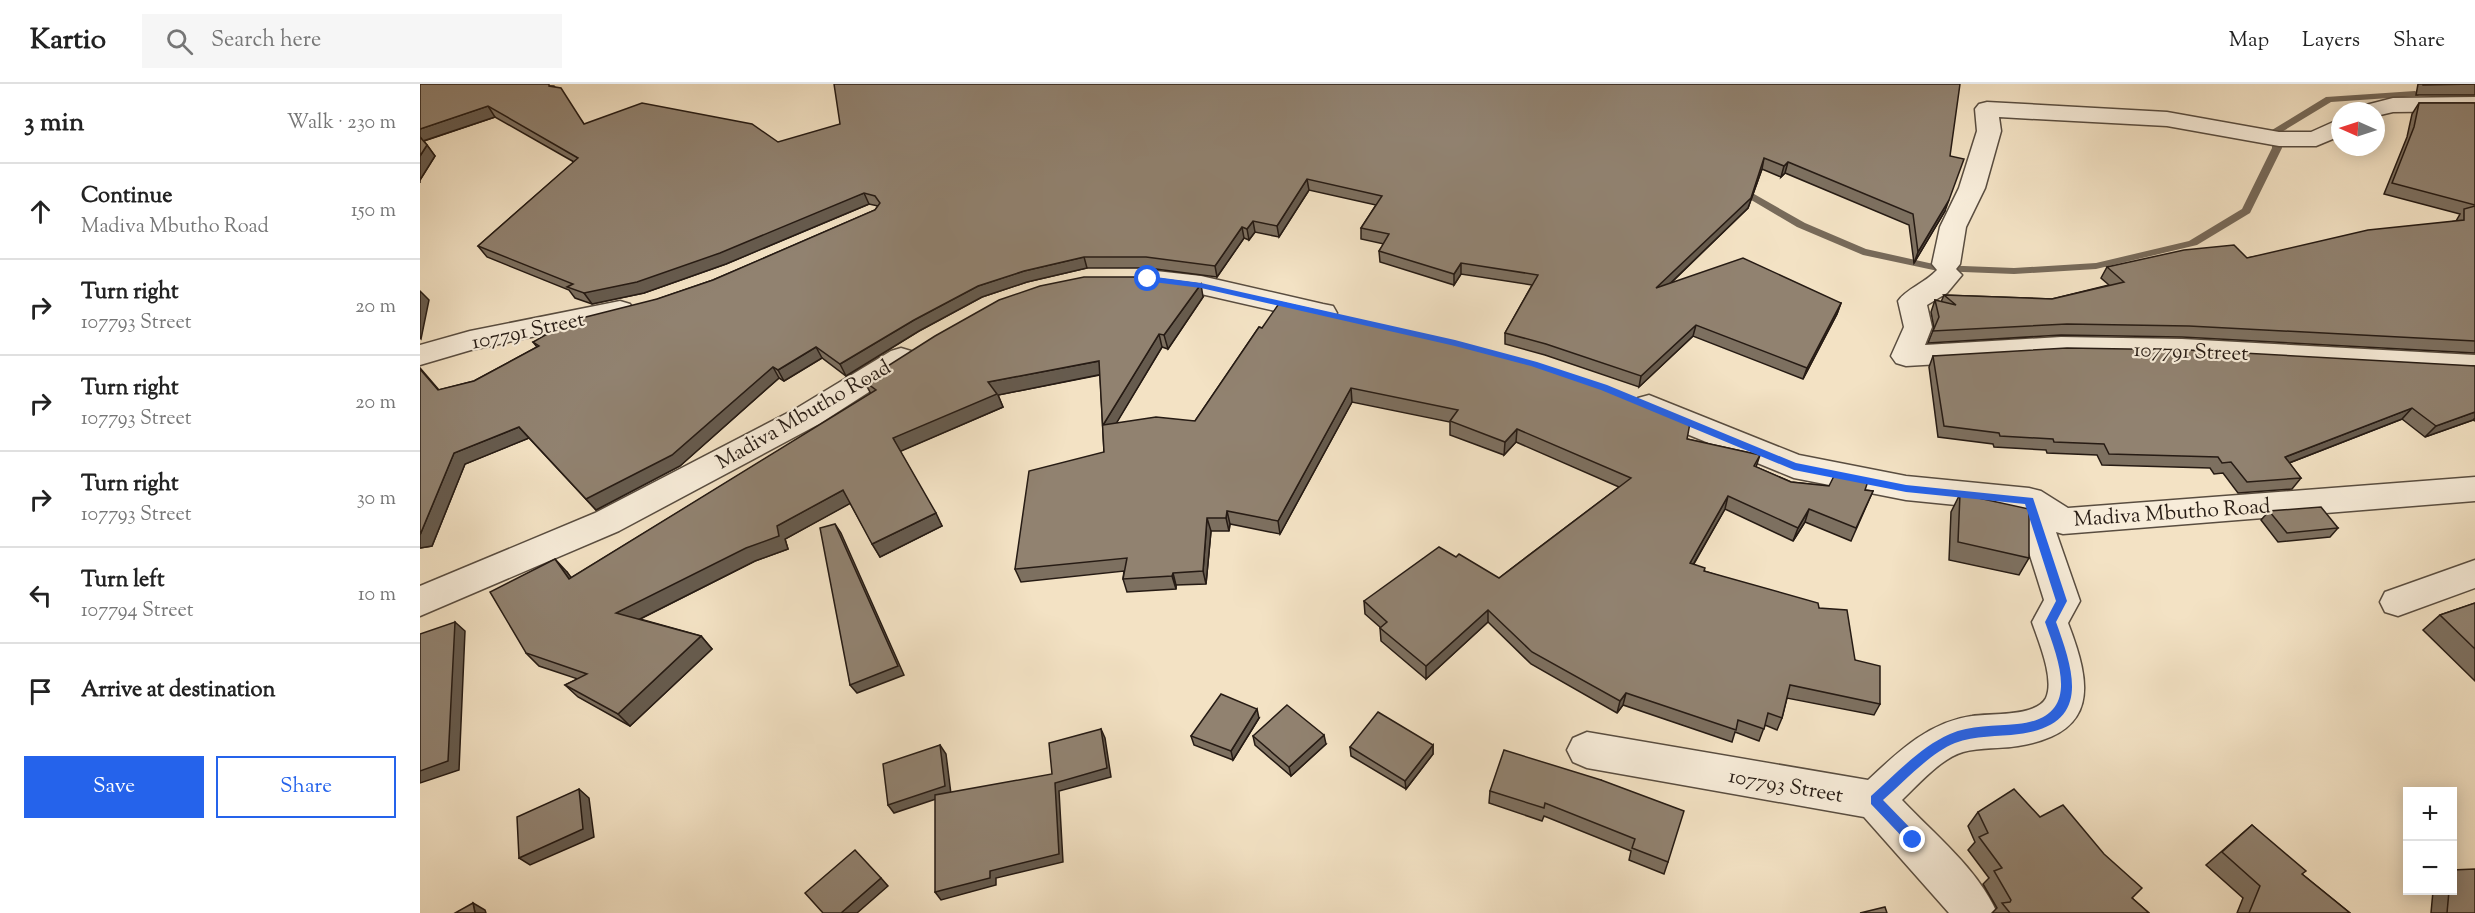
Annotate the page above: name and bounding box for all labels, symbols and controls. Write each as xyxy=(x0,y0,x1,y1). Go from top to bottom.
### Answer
search box xyxy=(142,14,562,68)
text: Kartio xyxy=(30,21,106,61)
icon: search xyxy=(163,25,196,58)
text: Search here xyxy=(211,25,321,57)
text: Map xyxy=(2229,26,2269,56)
text: Layers xyxy=(2302,26,2360,56)
text: Share xyxy=(2393,26,2445,56)
north arrow xyxy=(2331,102,2385,156)
text: 3 min xyxy=(24,105,84,142)
text: Walk · 230 m xyxy=(287,109,396,138)
text: Continue xyxy=(81,181,172,213)
icon: ahead xyxy=(24,195,57,228)
text: 150 m xyxy=(351,197,396,226)
text: Madiva Mbutho Road xyxy=(81,213,269,242)
route start xyxy=(1134,265,1160,291)
text: Turn right xyxy=(81,277,178,309)
icon: right xyxy=(24,291,57,324)
text: 20 m xyxy=(355,293,396,322)
street label: 107791 Street xyxy=(469,305,588,359)
text: 107793 Street xyxy=(81,309,192,338)
street label: 107791 Street xyxy=(2133,336,2249,370)
street label: Madiva Mbutho Road xyxy=(711,353,897,478)
text: Turn right xyxy=(81,373,178,405)
icon: right xyxy=(24,387,57,420)
text: 20 m xyxy=(355,389,396,418)
text: 107793 Street xyxy=(81,405,192,434)
text: Turn right xyxy=(81,469,178,501)
icon: right xyxy=(24,483,57,516)
text: 30 m xyxy=(357,485,396,514)
street label: Madiva Mbutho Road xyxy=(2073,492,2272,536)
text: 107793 Street xyxy=(81,501,192,530)
text: Turn left xyxy=(81,565,164,597)
icon: left xyxy=(24,579,57,612)
text: 10 m xyxy=(358,581,396,610)
text: 107794 Street xyxy=(81,597,194,626)
icon: arrive xyxy=(24,675,57,708)
text: Arrive at destination xyxy=(81,675,276,707)
button: Save xyxy=(24,756,204,818)
button: Share xyxy=(216,756,396,818)
street label: 107793 Street xyxy=(1726,762,1845,812)
map controls xyxy=(2403,787,2457,895)
button: + xyxy=(2403,787,2457,841)
route end xyxy=(1899,826,1925,852)
button: − xyxy=(2403,841,2457,895)

